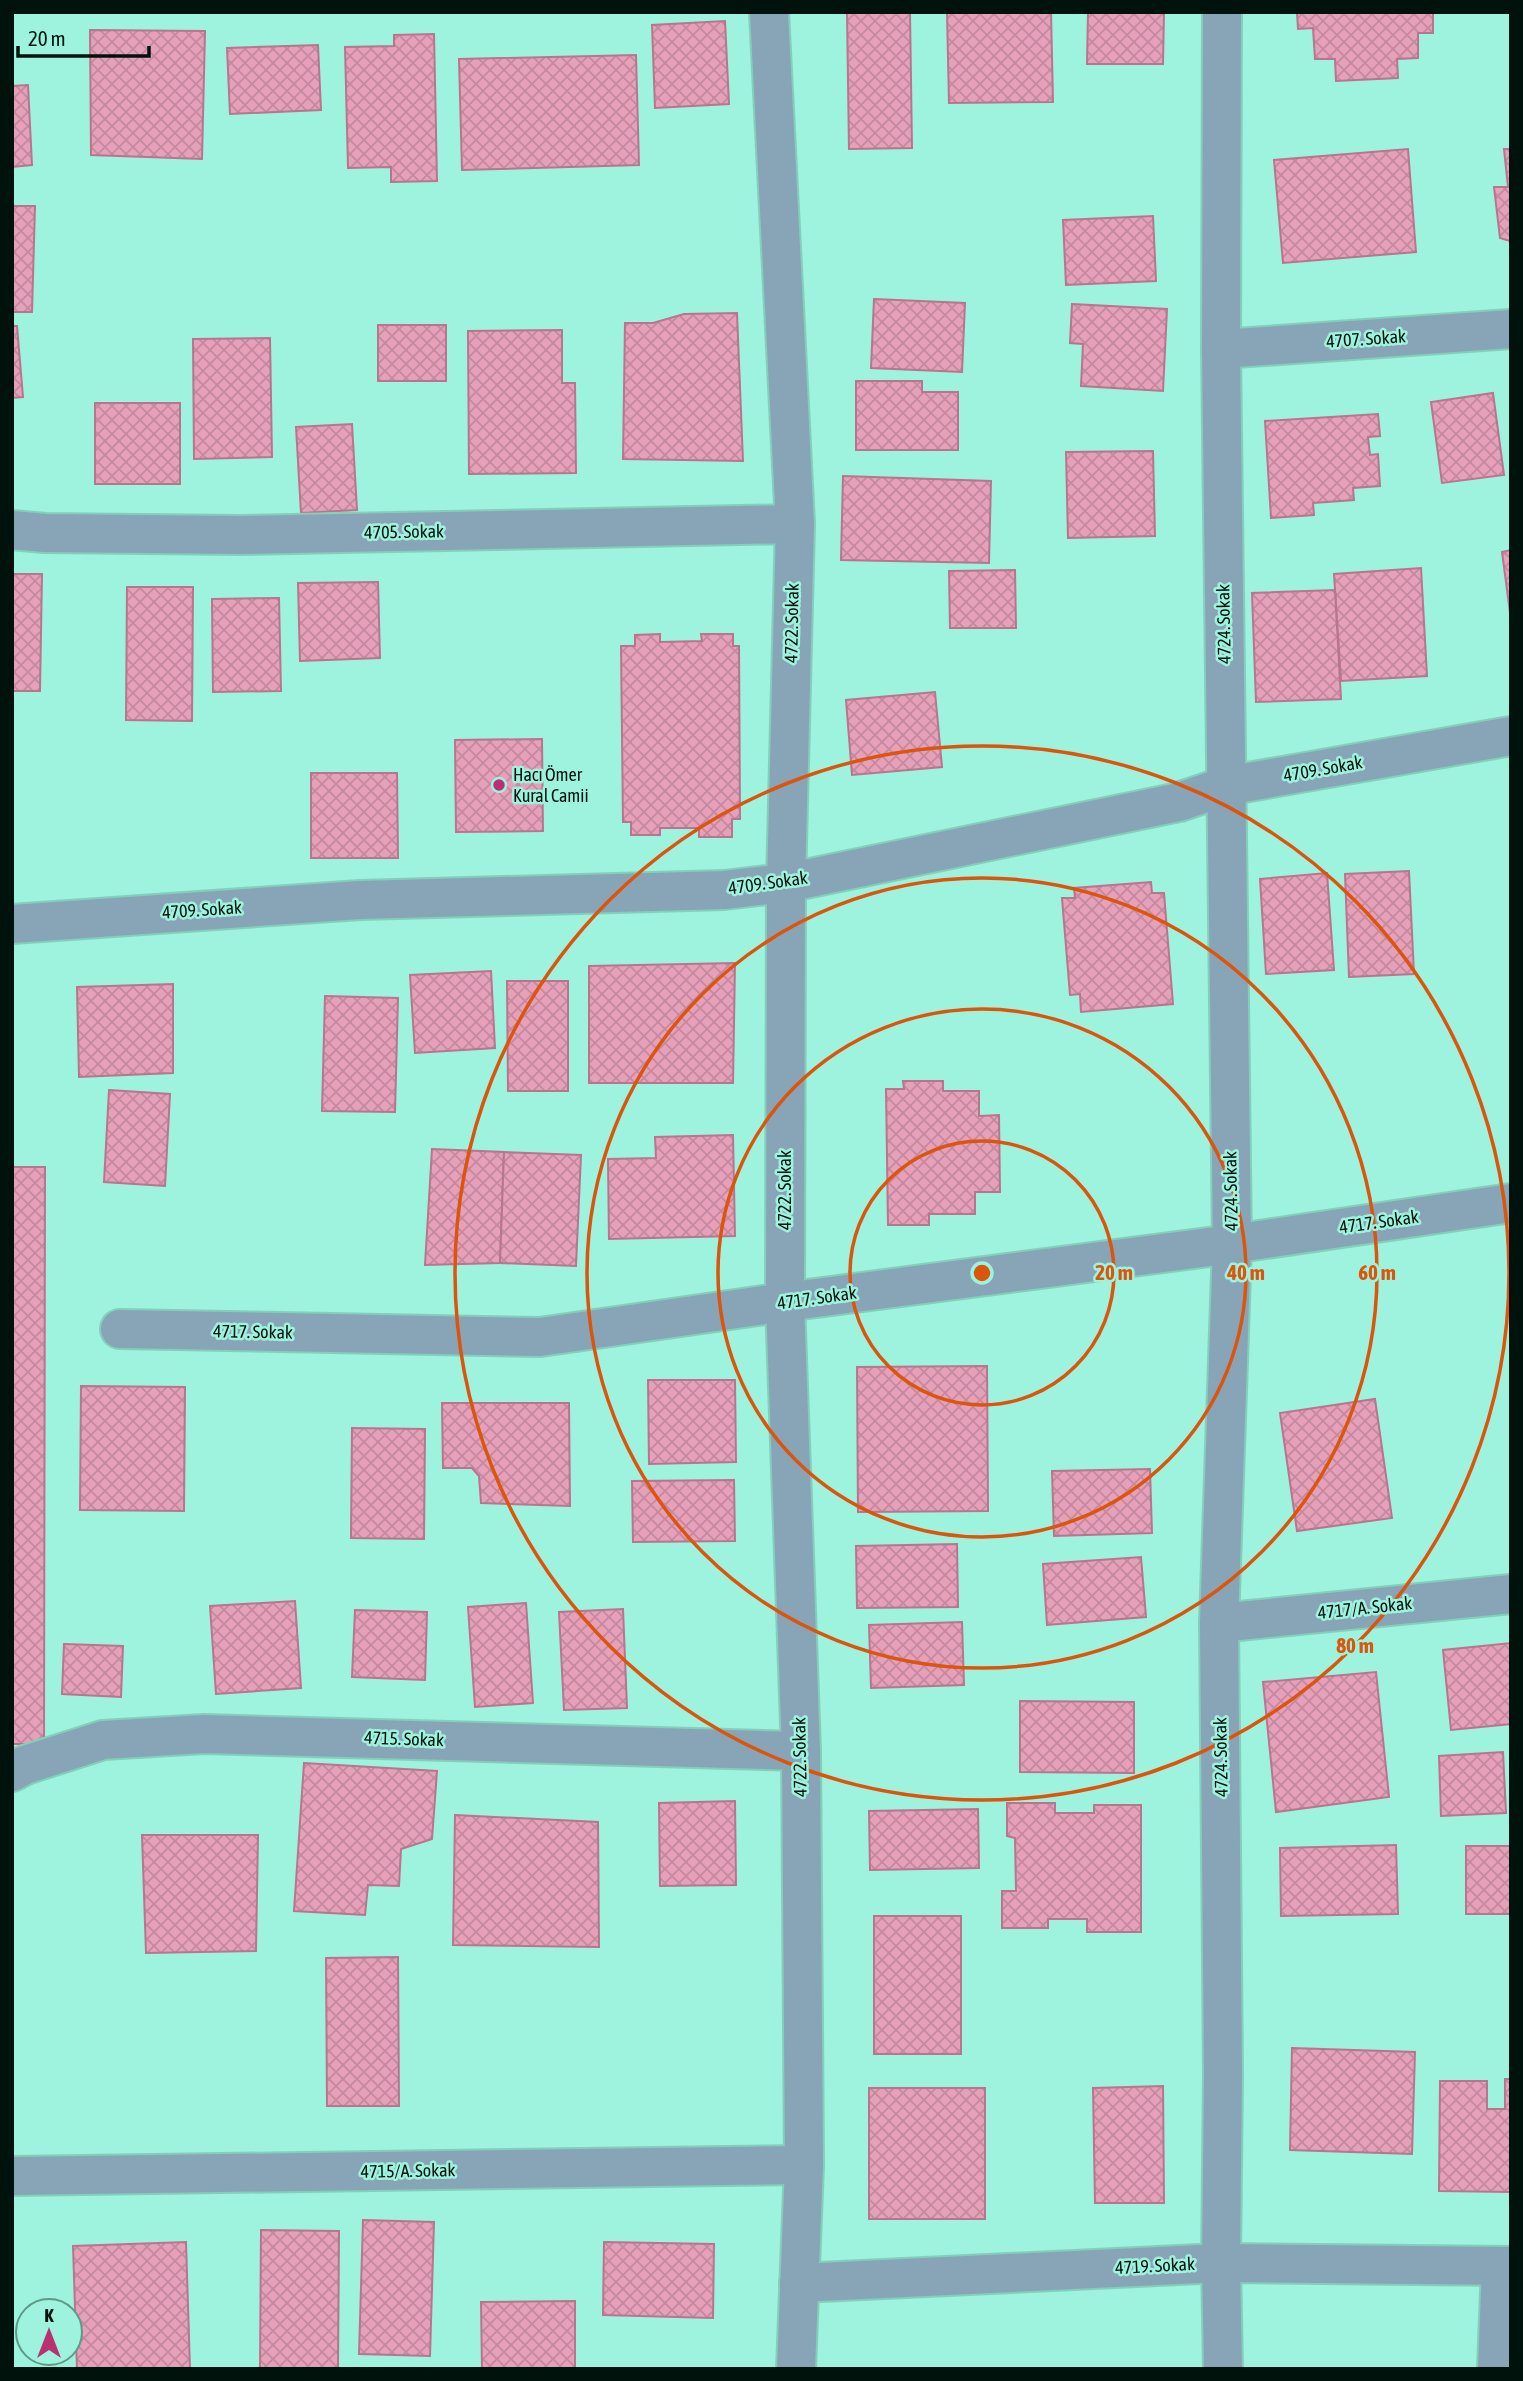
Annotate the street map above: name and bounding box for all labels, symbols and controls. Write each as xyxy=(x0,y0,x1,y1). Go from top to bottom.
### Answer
scale bar xyxy=(18,14,149,58)
text: 20 m xyxy=(28,26,66,50)
street label: 4707. Sokak xyxy=(1325,325,1407,352)
street label: 4705. Sokak xyxy=(364,520,444,543)
street label: 4722. Sokak xyxy=(780,583,803,663)
street label: 4724. Sokak xyxy=(1212,584,1235,664)
street label: 4709. Sokak xyxy=(1282,751,1364,786)
place label: Hacı Ömer Kural Camii xyxy=(513,764,589,806)
marker: Hacı Ömer Kural Camii xyxy=(491,777,507,793)
street label: 4709. Sokak xyxy=(727,867,809,898)
street label: 4709. Sokak xyxy=(161,896,243,923)
street label: 4722. Sokak xyxy=(774,1150,795,1230)
street label: 4724. Sokak xyxy=(1219,1151,1242,1231)
street label: 4717. Sokak xyxy=(1338,1206,1420,1237)
text: 20 m xyxy=(1095,1260,1133,1284)
text: 40 m xyxy=(1226,1260,1265,1284)
text: 60 m xyxy=(1358,1260,1396,1284)
centre of rings xyxy=(970,1261,994,1285)
street label: 4717. Sokak xyxy=(776,1282,858,1313)
street label: 4717. Sokak xyxy=(213,1320,293,1343)
street label: 4717/A. Sokak xyxy=(1317,1592,1413,1623)
text: 80 m xyxy=(1336,1633,1374,1657)
street label: 4722. Sokak xyxy=(788,1717,811,1797)
street label: 4724. Sokak xyxy=(1209,1717,1232,1797)
street label: 4715. Sokak xyxy=(364,1727,444,1750)
street label: 4715/A. Sokak xyxy=(360,2159,456,2182)
street label: 4719. Sokak xyxy=(1115,2253,1195,2278)
north arrow xyxy=(14,2297,84,2367)
text: K xyxy=(44,2304,54,2326)

